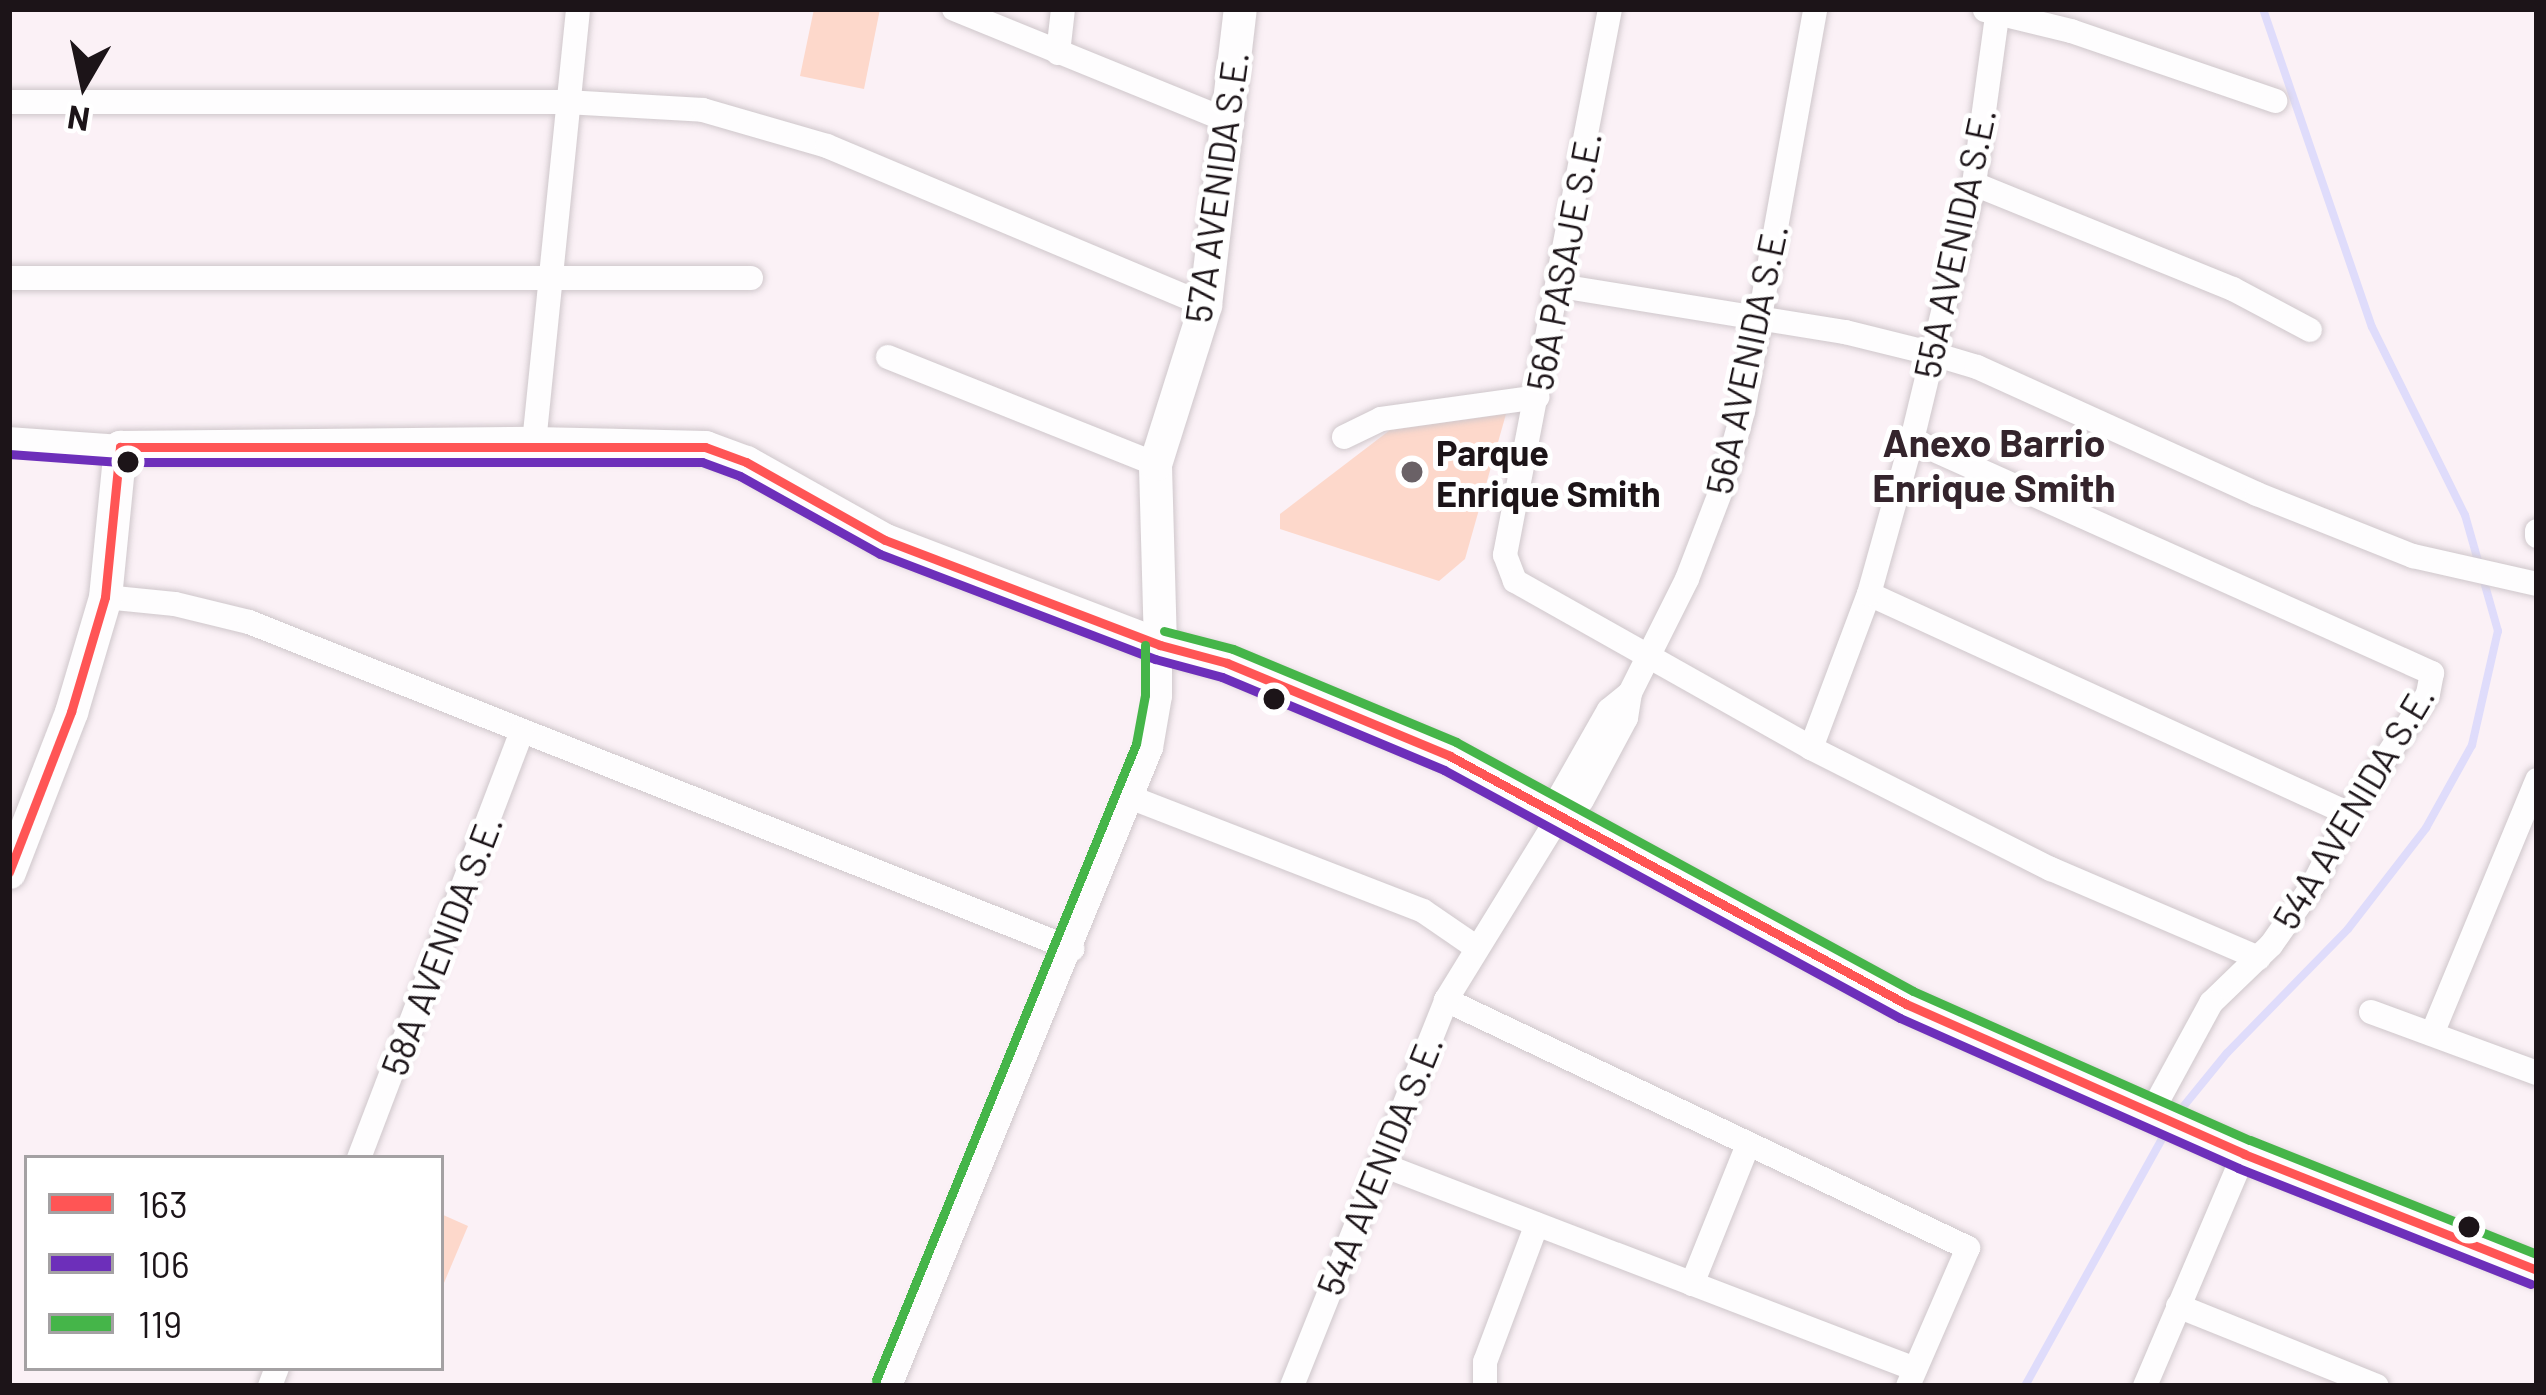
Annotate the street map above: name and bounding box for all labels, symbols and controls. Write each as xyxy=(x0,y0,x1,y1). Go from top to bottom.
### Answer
north arrow xyxy=(24,24,144,144)
street label: 57A AVENIDA S.E. xyxy=(1176,49,1256,325)
text: N xyxy=(64,98,92,141)
street label: 55A AVENIDA S.E. xyxy=(1904,104,2004,382)
street label: 56A PASAJE S.E. xyxy=(1517,128,1609,394)
street label: 56A AVENIDA S.E. xyxy=(1696,220,1796,498)
district label: Anexo Barrio Enrique Smith xyxy=(1872,420,2116,511)
place label: Parque Enrique Smith xyxy=(1436,429,1661,514)
unlabelled marker xyxy=(117,451,139,473)
marker: Parque Enrique Smith xyxy=(1399,459,1425,485)
street label: 54A AVENIDA S.E. xyxy=(2263,677,2443,937)
unlabelled marker xyxy=(1263,688,1285,710)
street label: 58A AVENIDA S.E. xyxy=(371,809,511,1081)
street label: 54A AVENIDA S.E. xyxy=(1307,1029,1451,1301)
legend xyxy=(24,1155,444,1371)
text: 163 xyxy=(138,1182,188,1225)
unlabelled marker xyxy=(2458,1216,2480,1238)
text: 106 xyxy=(138,1242,189,1285)
text: 119 xyxy=(138,1302,182,1345)

